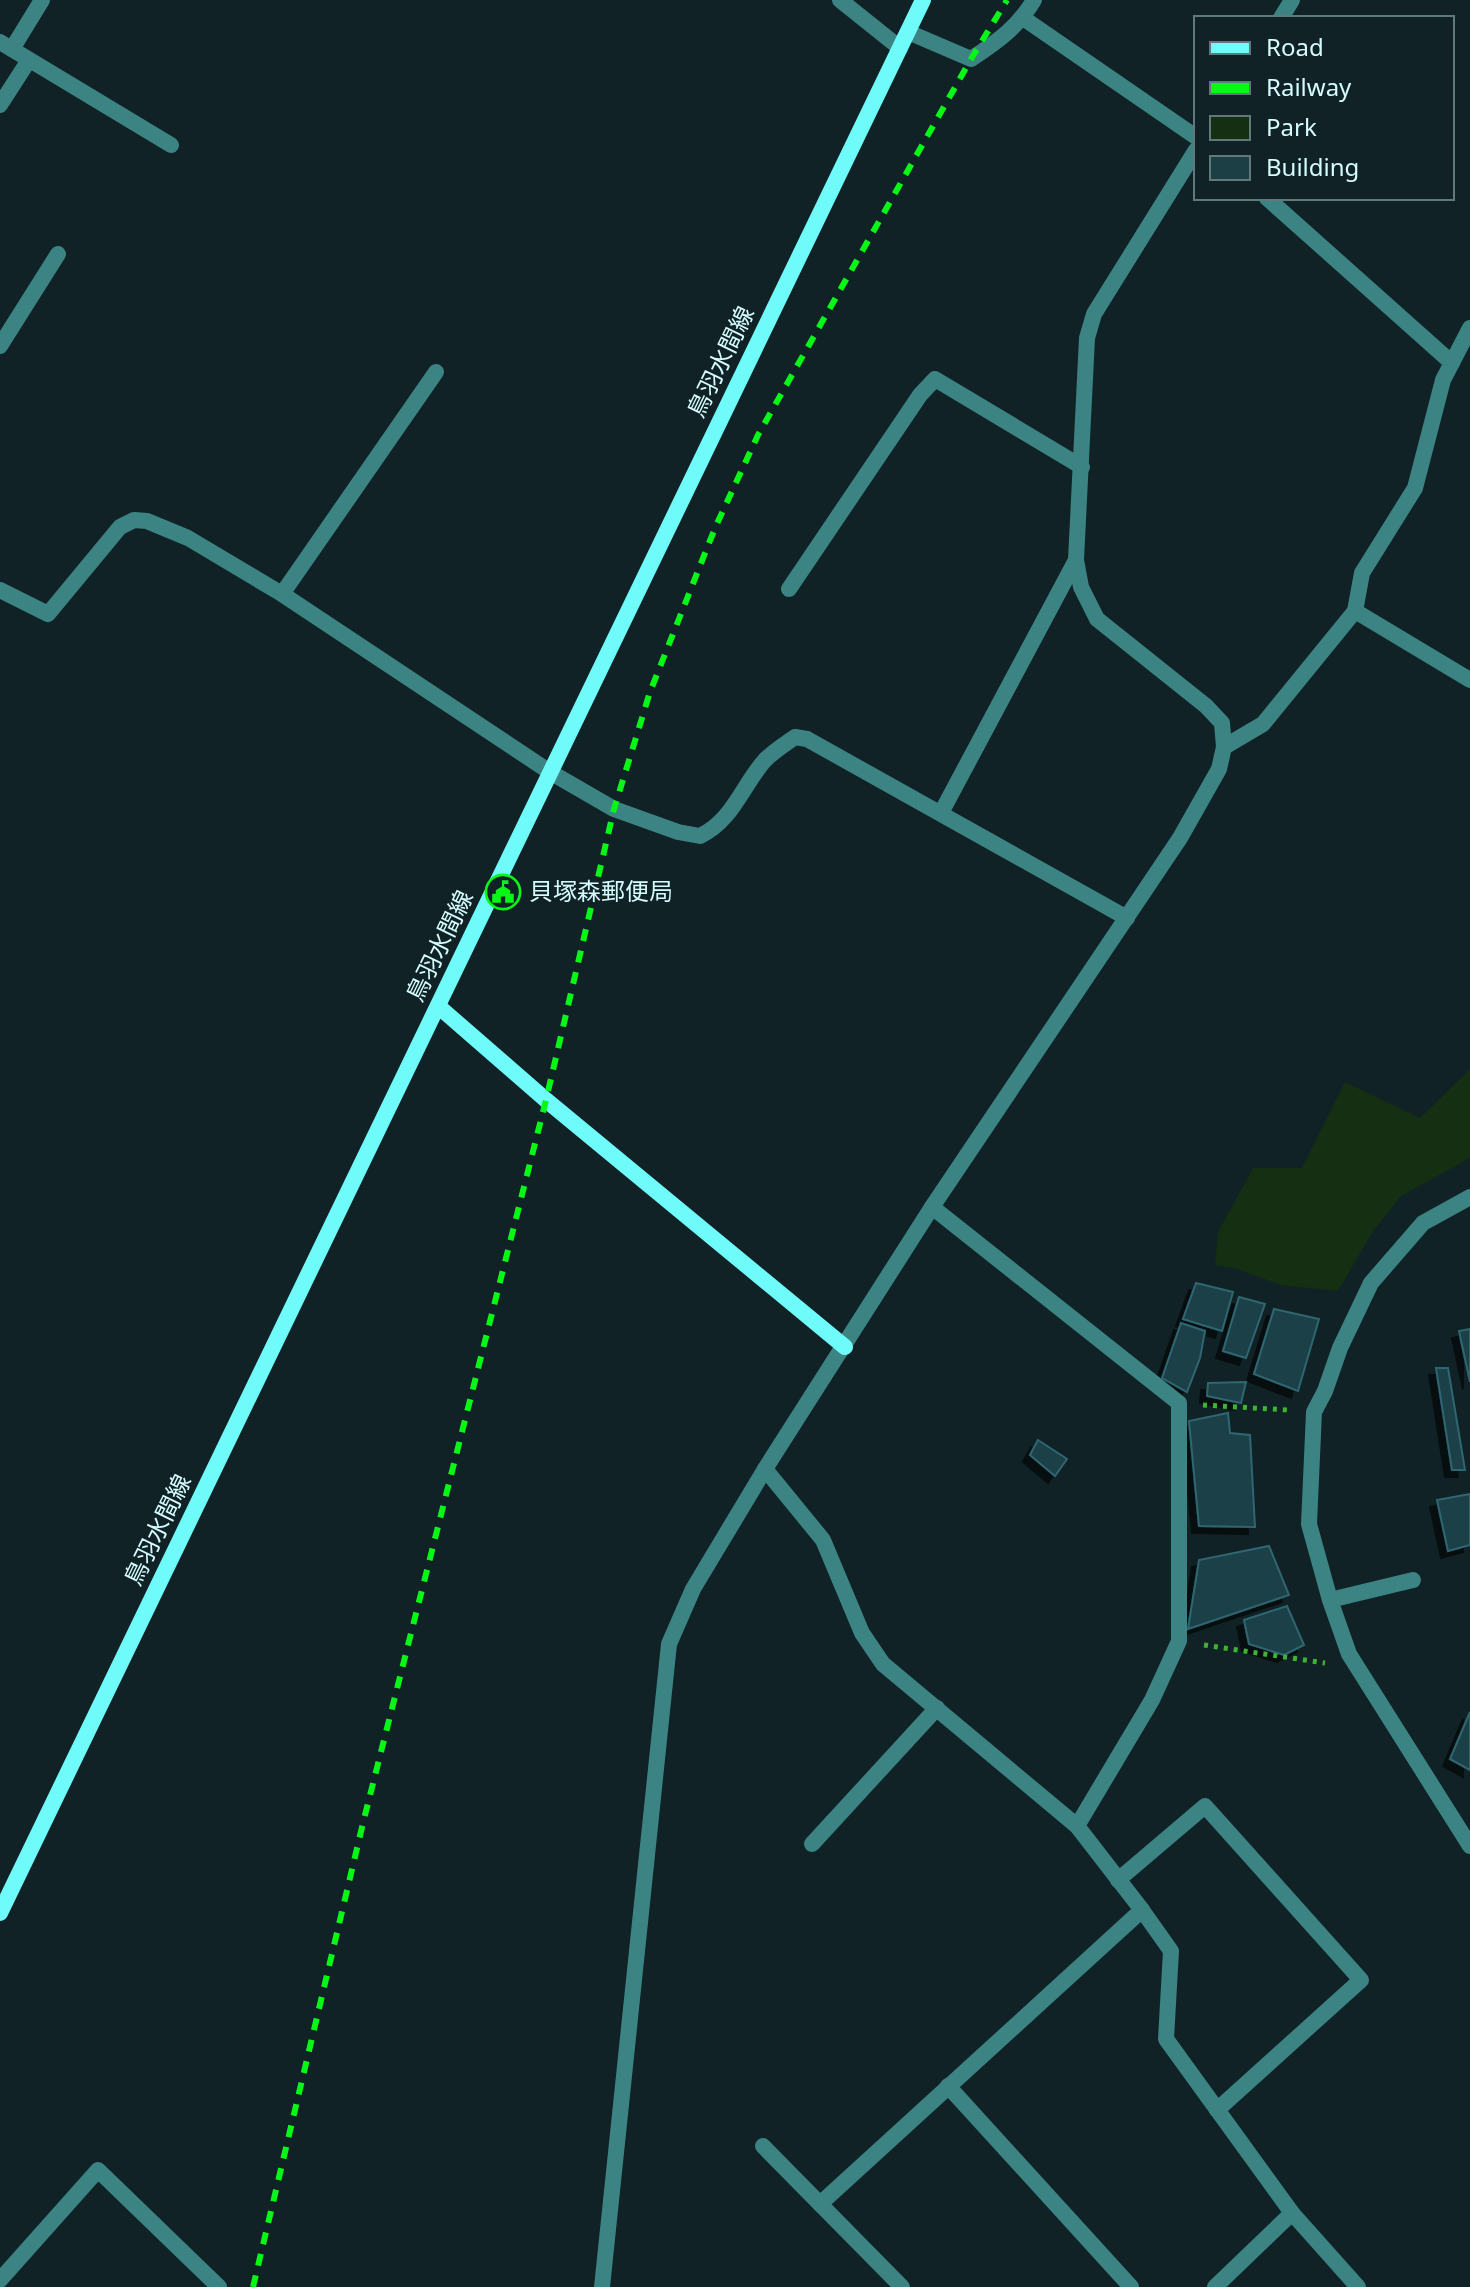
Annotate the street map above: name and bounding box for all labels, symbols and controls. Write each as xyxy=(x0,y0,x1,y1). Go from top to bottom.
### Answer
legend xyxy=(1194,16,1454,200)
text: Road xyxy=(1266,30,1324,63)
text: Railway xyxy=(1266,70,1352,103)
text: Park xyxy=(1266,110,1317,143)
text: Building xyxy=(1266,150,1359,183)
street label: 鳥羽水間線 xyxy=(679,300,761,423)
public building icon: 貝塚森郵便局 xyxy=(484,873,522,911)
place label: 貝塚森郵便局 xyxy=(529,874,673,907)
street label: 鳥羽水間線 xyxy=(398,884,480,1007)
street label: 鳥羽水間線 xyxy=(116,1468,198,1591)

